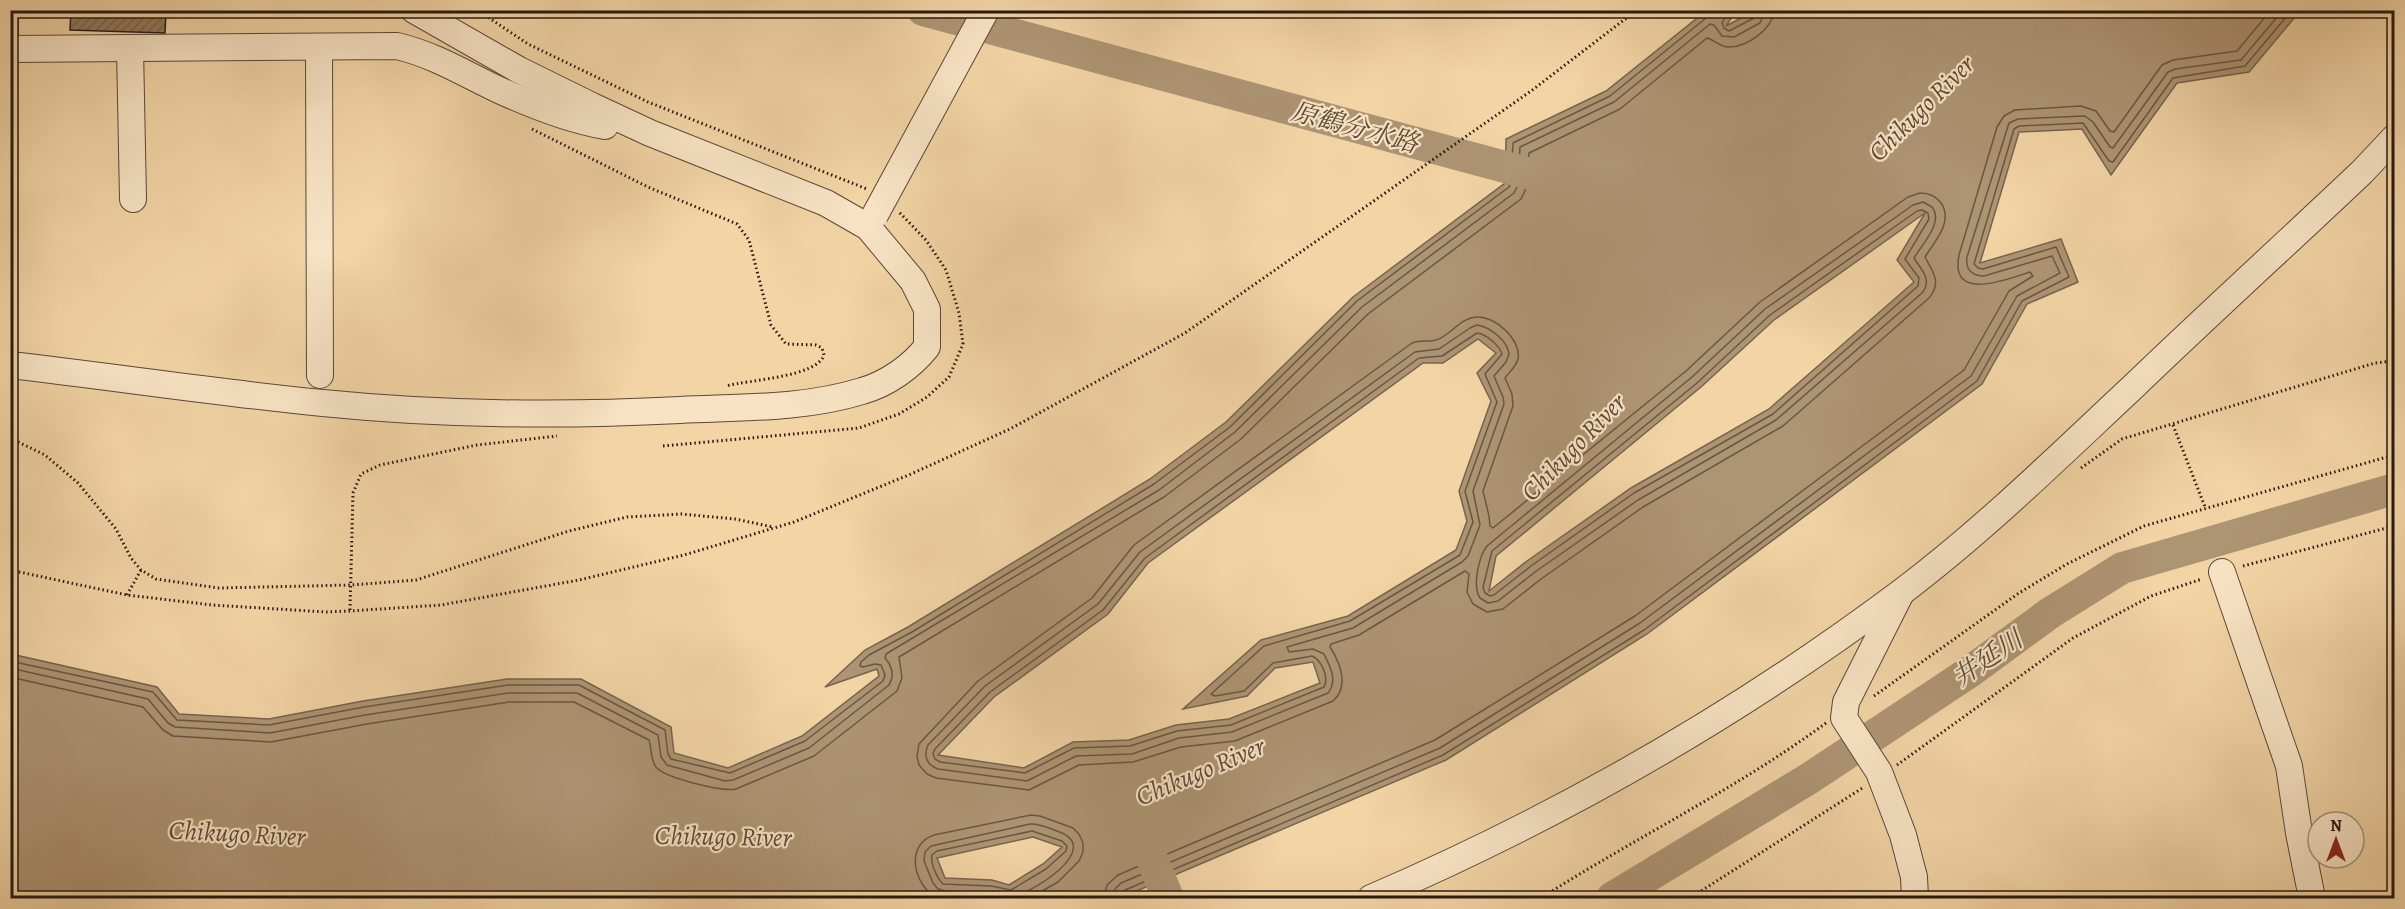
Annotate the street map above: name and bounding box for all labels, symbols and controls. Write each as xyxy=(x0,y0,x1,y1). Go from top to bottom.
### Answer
water label: Chikugo River xyxy=(1861,47,1983,169)
water label: 原鶴分水路 xyxy=(1288,94,1424,162)
water label: Chikugo River xyxy=(1513,385,1634,509)
water label: 井延川 xyxy=(1945,620,2032,695)
water label: Chikugo River xyxy=(1130,728,1271,814)
north arrow xyxy=(2306,810,2366,870)
water label: Chikugo River xyxy=(168,812,307,855)
text: N xyxy=(2330,815,2342,837)
water label: Chikugo River xyxy=(654,818,793,855)

